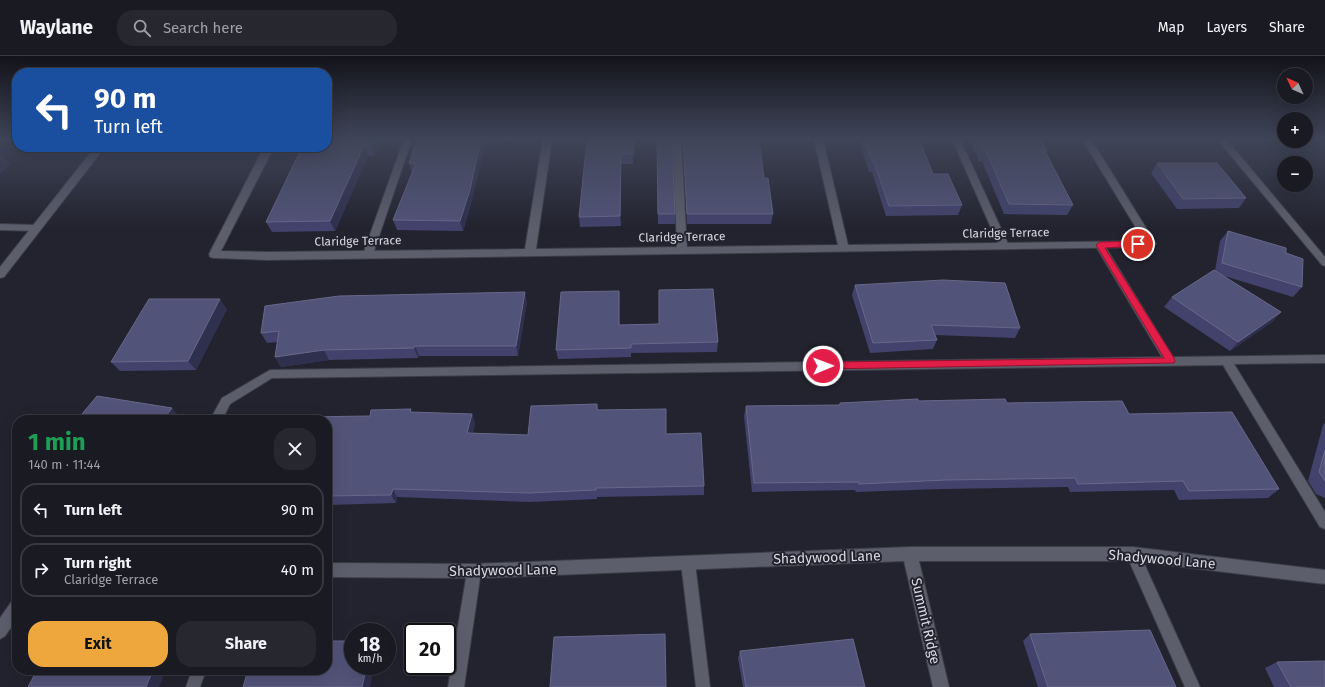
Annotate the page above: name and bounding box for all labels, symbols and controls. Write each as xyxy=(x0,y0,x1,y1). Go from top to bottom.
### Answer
search box xyxy=(117,10,397,46)
text: Waylane xyxy=(20,16,93,39)
icon: search xyxy=(131,17,153,39)
text: Search here xyxy=(163,19,243,37)
text: Map xyxy=(1158,19,1184,36)
text: Layers xyxy=(1206,19,1247,36)
text: Share xyxy=(1269,19,1305,36)
north arrow xyxy=(1277,68,1313,104)
map controls xyxy=(1277,68,1313,192)
text: 90 m xyxy=(94,82,156,115)
icon: left xyxy=(28,84,80,136)
button: + xyxy=(1277,112,1313,148)
text: Turn left xyxy=(94,116,163,138)
button: − xyxy=(1277,156,1313,192)
street label: Claridge Terrace xyxy=(962,225,1050,241)
pin xyxy=(1121,227,1155,261)
street label: Claridge Terrace xyxy=(638,229,726,245)
street label: Claridge Terrace xyxy=(314,233,402,249)
icon: arrive xyxy=(1127,233,1149,255)
position arrow xyxy=(802,345,844,387)
text: 1 min xyxy=(28,428,86,456)
button: close xyxy=(274,428,316,470)
text: 140 m · 11:44 xyxy=(28,457,100,472)
icon: left xyxy=(30,499,52,521)
text: Turn left xyxy=(64,501,122,519)
text: 90 m xyxy=(281,501,314,519)
street label: Shadywood Lane xyxy=(1108,546,1216,573)
street label: Shadywood Lane xyxy=(773,547,881,568)
text: Turn right xyxy=(64,554,131,572)
icon: right xyxy=(30,559,52,581)
text: 40 m xyxy=(281,561,314,579)
street label: Shadywood Lane xyxy=(449,561,557,580)
text: Claridge Terrace xyxy=(64,572,158,587)
street label: Summit Ridge xyxy=(907,576,944,666)
button: Exit xyxy=(28,621,168,667)
button: Share xyxy=(176,621,316,667)
speed limit sign: 20 xyxy=(404,623,456,675)
text: 18 xyxy=(360,632,380,656)
text: km/h xyxy=(358,653,382,665)

